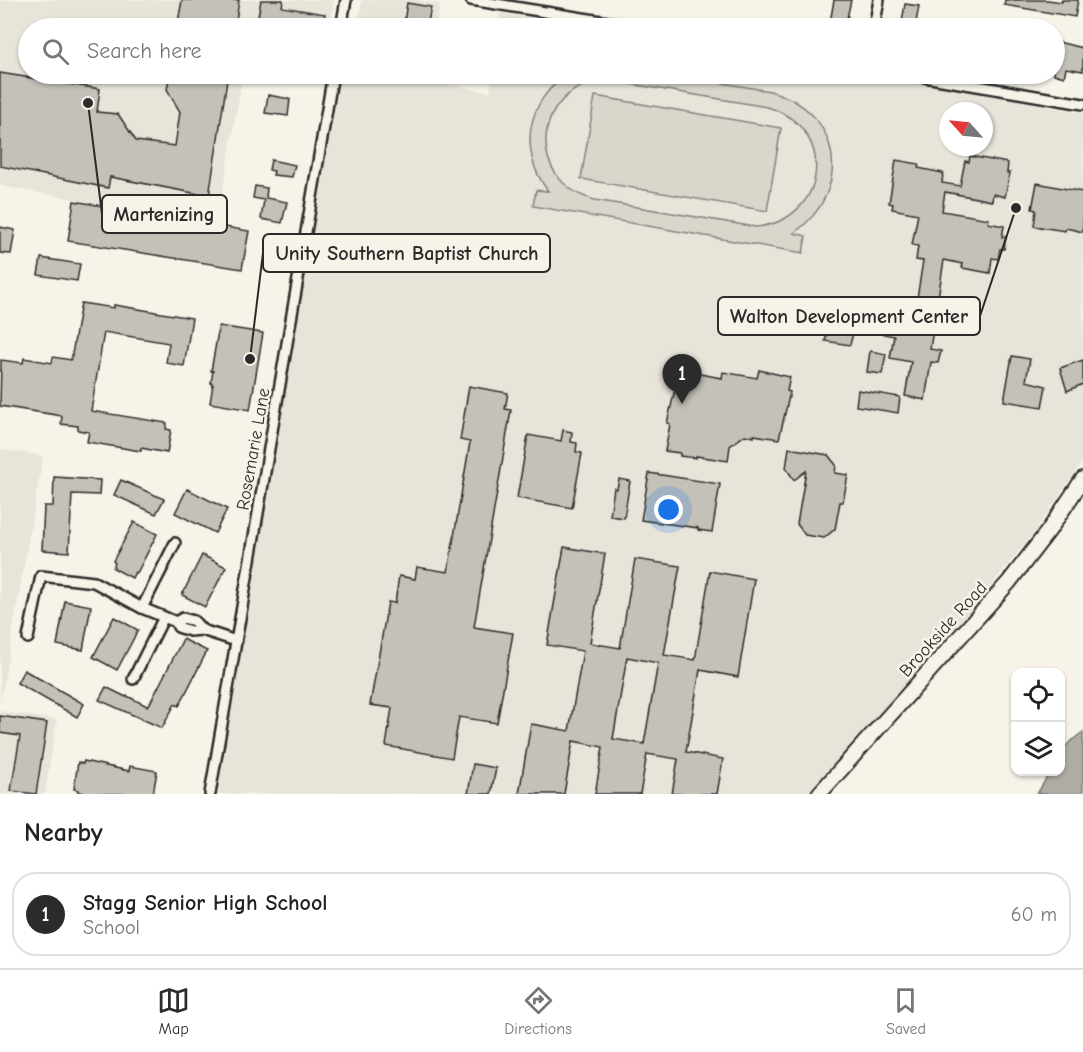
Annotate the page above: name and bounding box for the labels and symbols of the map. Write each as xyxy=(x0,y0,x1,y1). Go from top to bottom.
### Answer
north arrow xyxy=(939,102,993,156)
callout: Martenizing xyxy=(102,195,227,233)
text: Martenizing xyxy=(113,203,215,226)
callout: Unity Southern Baptist Church xyxy=(263,234,550,272)
text: Unity Southern Baptist Church xyxy=(275,242,539,265)
callout: Walton Development Center xyxy=(718,297,980,335)
text: Walton Development Center xyxy=(730,305,968,328)
pin: 1 xyxy=(662,354,702,404)
street label: Rosemarie Lane xyxy=(232,386,275,512)
your location xyxy=(654,495,683,524)
street label: Brookside Road xyxy=(895,577,992,681)

